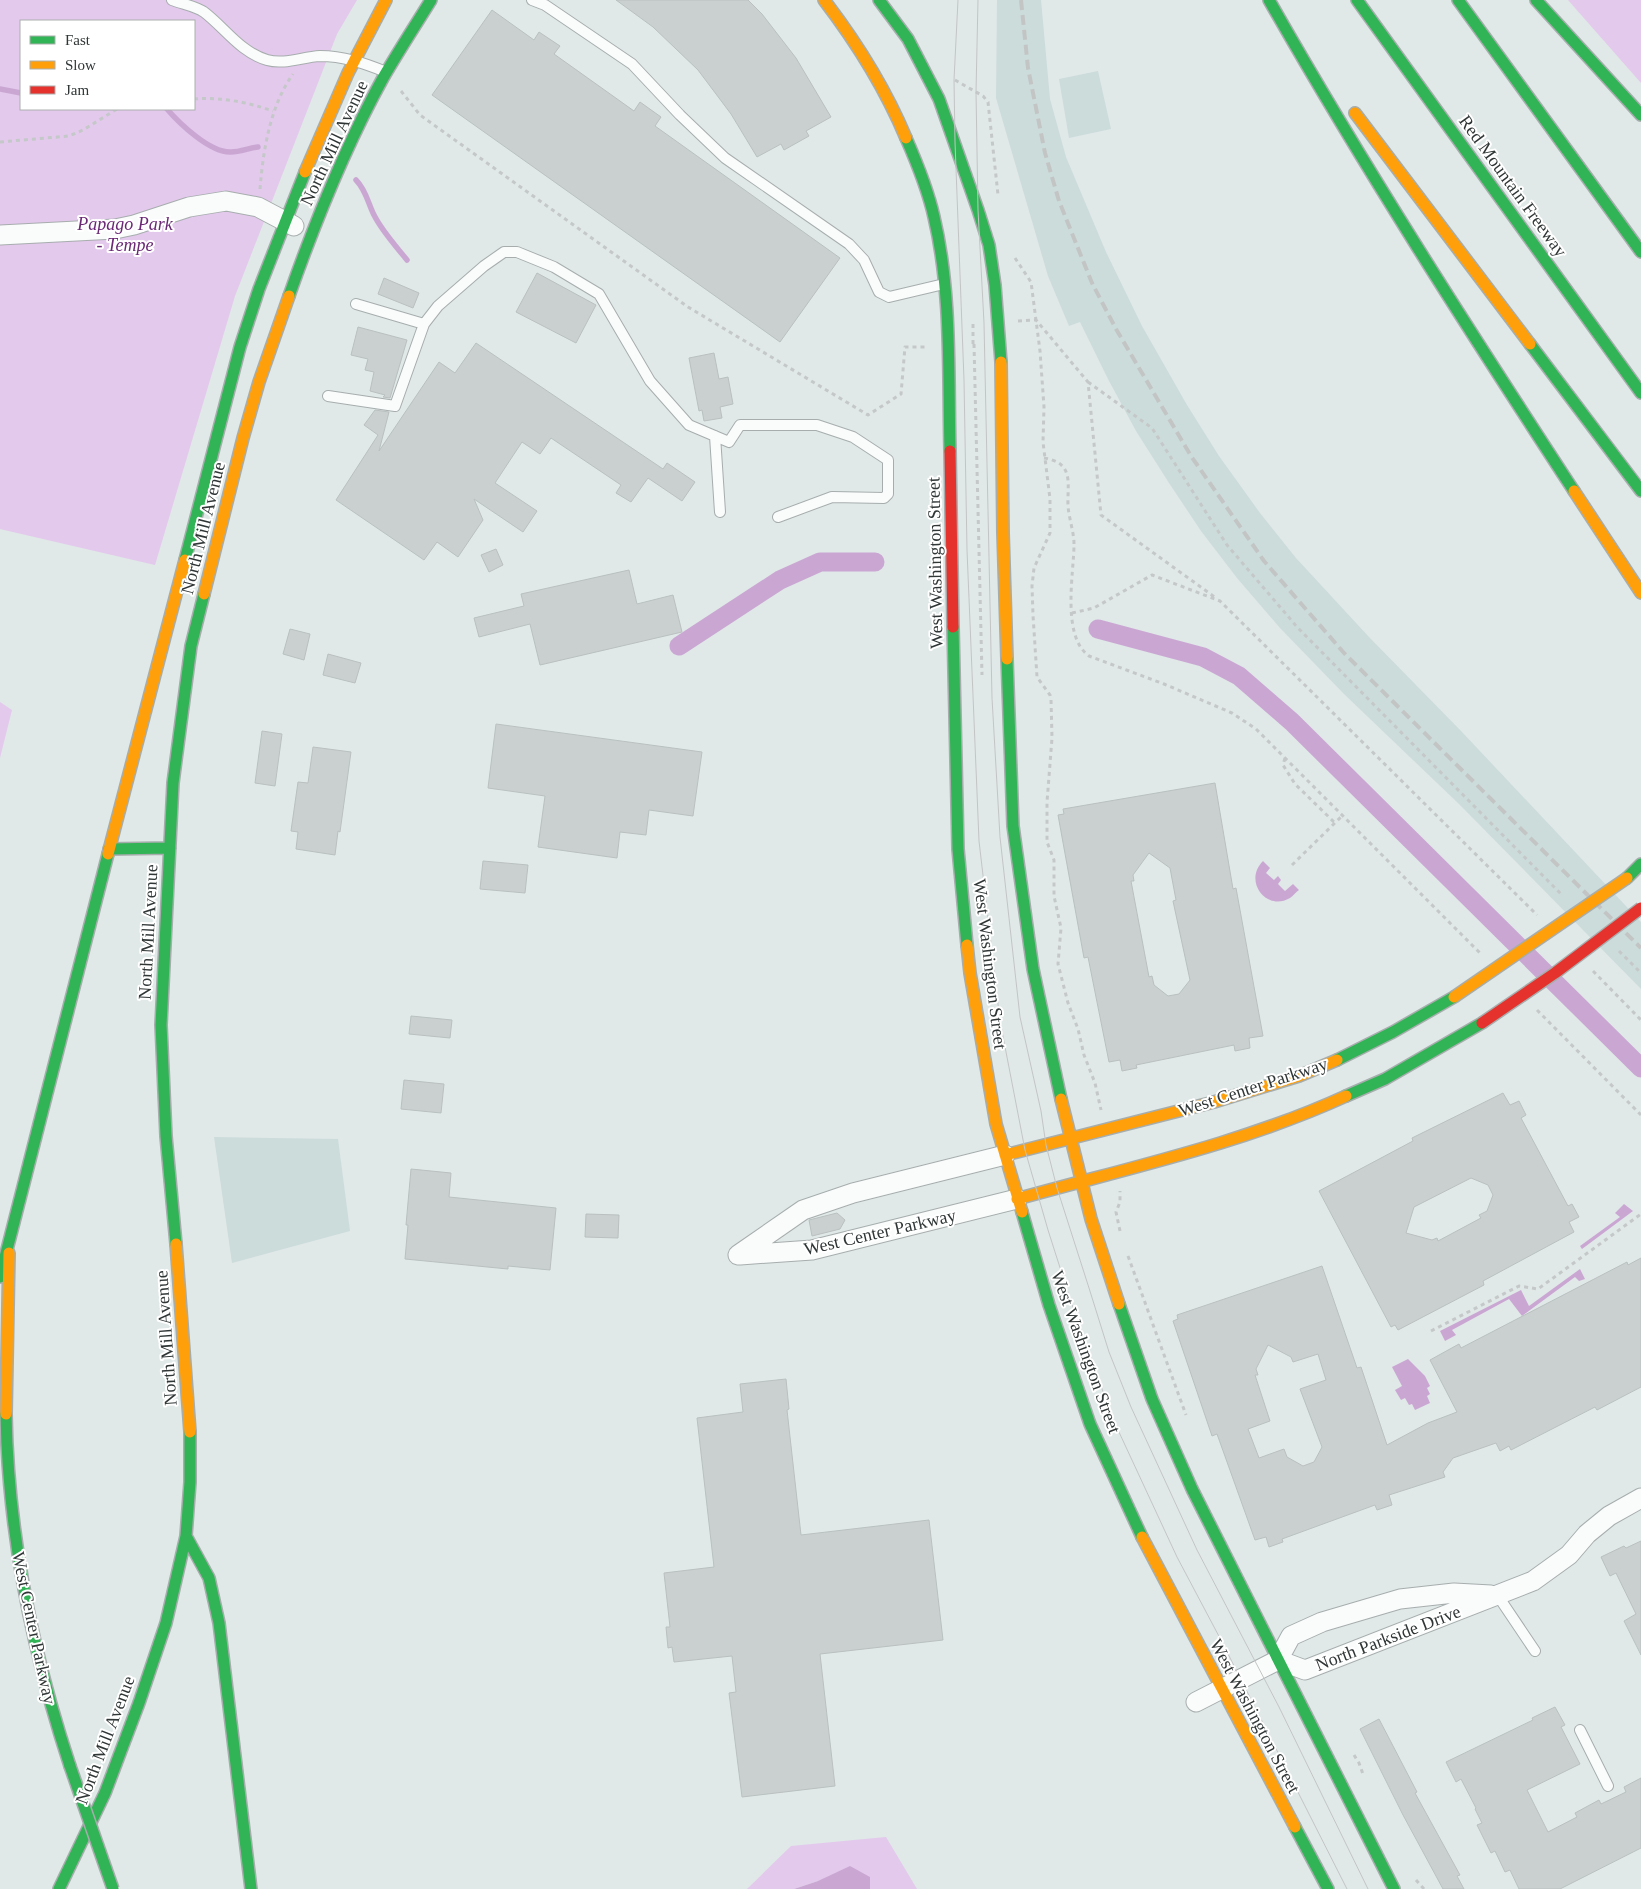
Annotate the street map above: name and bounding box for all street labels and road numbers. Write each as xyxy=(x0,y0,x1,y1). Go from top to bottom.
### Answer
street label: North Mill Avenue xyxy=(296,77,372,209)
street label: Red Mountain Freeway xyxy=(1455,111,1571,261)
street label: North Mill Avenue xyxy=(177,460,229,596)
street label: West Washington Street xyxy=(924,477,946,649)
street label: North Mill Avenue xyxy=(134,864,162,1000)
street label: West Washington Street xyxy=(970,878,1010,1050)
street label: West Center Parkway xyxy=(1176,1053,1330,1121)
street label: West Center Parkway xyxy=(802,1205,958,1259)
street label: West Washington Street xyxy=(1047,1268,1125,1436)
street label: North Mill Avenue xyxy=(151,1270,181,1406)
street label: West Center Parkway xyxy=(8,1550,60,1706)
street label: North Parkside Drive xyxy=(1313,1601,1463,1675)
street label: West Washington Street xyxy=(1206,1635,1304,1797)
street label: North Mill Avenue xyxy=(71,1673,139,1807)

